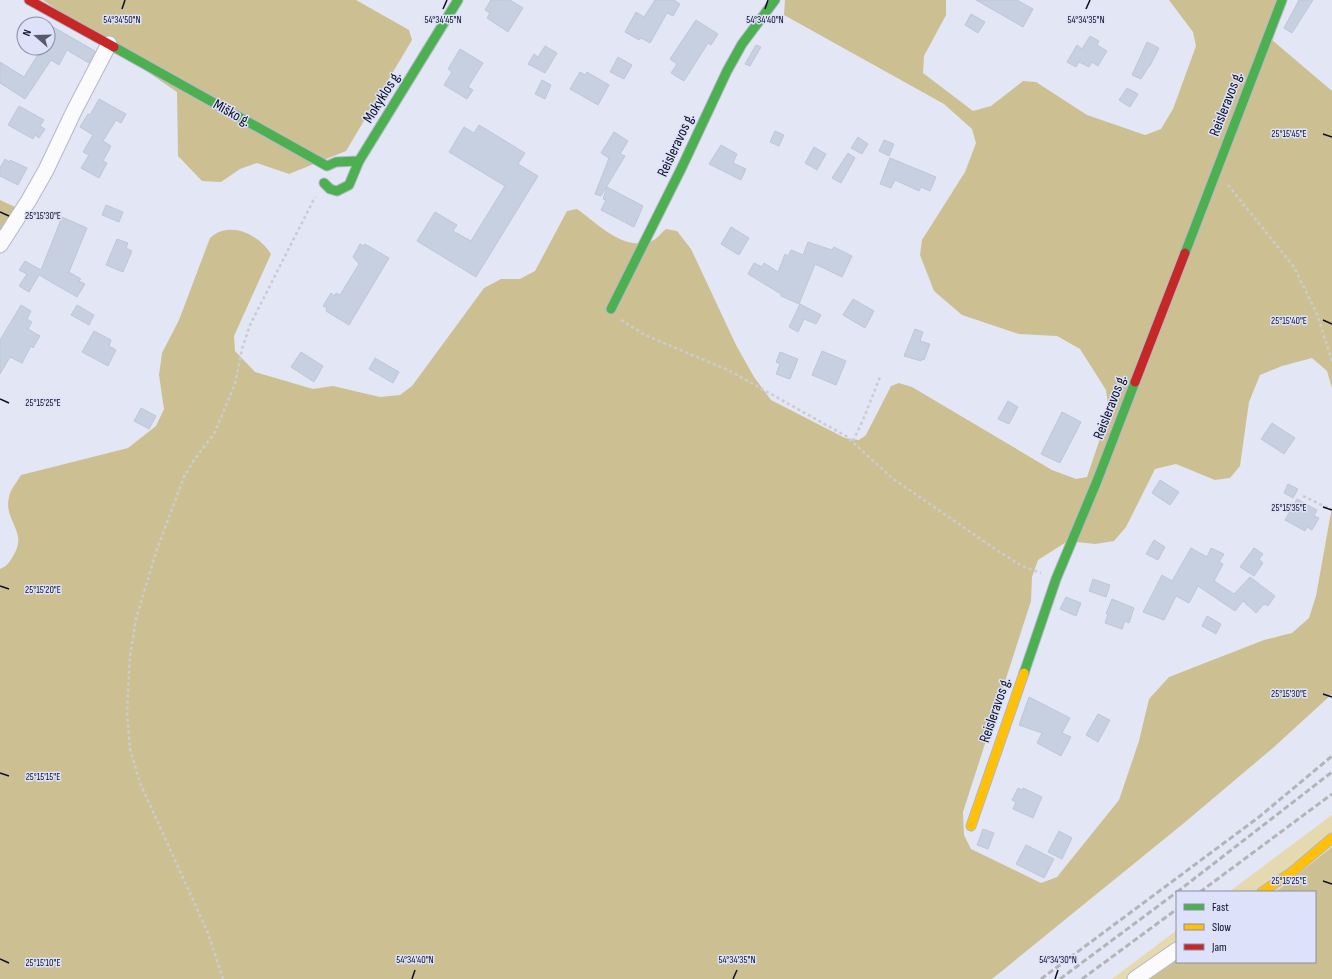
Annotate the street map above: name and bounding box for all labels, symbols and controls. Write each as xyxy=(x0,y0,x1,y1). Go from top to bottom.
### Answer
text: 54°34'50"N xyxy=(103,14,141,26)
text: 54°34'45"N xyxy=(424,14,462,26)
text: 54°34'40"N xyxy=(746,14,784,26)
text: 54°34'35"N xyxy=(1067,14,1105,26)
north arrow xyxy=(16,16,56,56)
text: N xyxy=(20,28,34,38)
street label: Mokyklos g. xyxy=(359,67,406,127)
street label: Reisleravos g. xyxy=(1205,69,1247,139)
street label: Miško g. xyxy=(210,95,254,131)
street label: Reisleravos g. xyxy=(653,110,699,180)
text: 25°15'45"E xyxy=(1271,128,1307,140)
text: 25°15'30"E xyxy=(25,210,61,222)
text: 25°15'40"E xyxy=(1271,315,1307,327)
street label: Reisleravos g. xyxy=(1089,372,1131,442)
text: 25°15'25"E xyxy=(25,397,61,409)
text: 25°15'35"E xyxy=(1271,502,1307,514)
text: 25°15'20"E xyxy=(25,584,61,596)
street label: Reisleravos g. xyxy=(975,675,1015,745)
text: 25°15'30"E xyxy=(1271,688,1307,700)
text: 25°15'15"E xyxy=(26,771,60,783)
text: 25°15'25"E xyxy=(1271,875,1307,887)
legend xyxy=(1176,891,1316,963)
text: Fast xyxy=(1212,900,1229,915)
text: Slow xyxy=(1212,920,1231,935)
text: Jam xyxy=(1211,940,1227,955)
text: 54°34'40"N xyxy=(396,954,434,966)
text: 54°34'35"N xyxy=(718,954,756,966)
text: 54°34'30"N xyxy=(1039,954,1077,966)
text: 25°15'10"E xyxy=(25,957,61,969)

